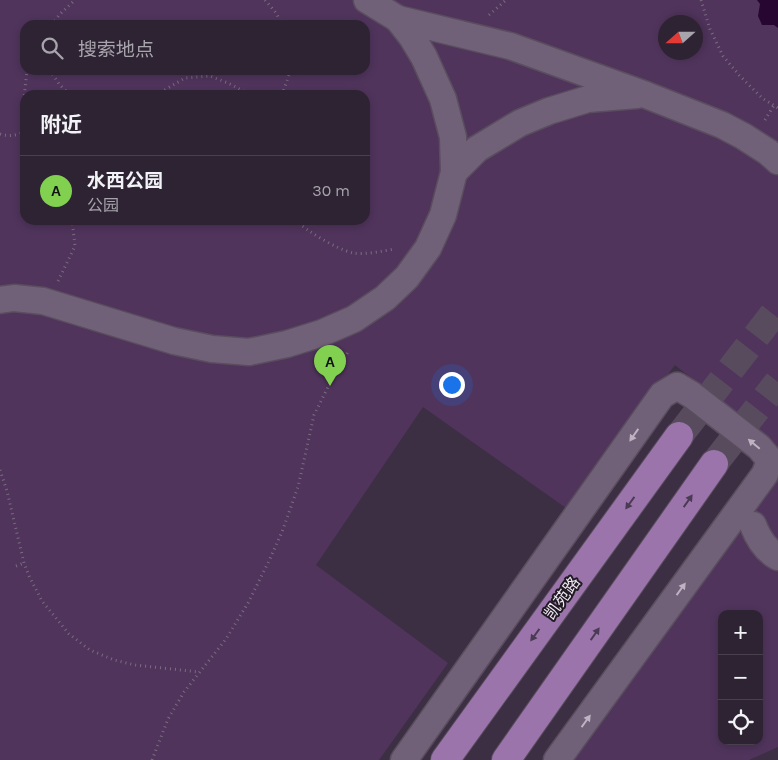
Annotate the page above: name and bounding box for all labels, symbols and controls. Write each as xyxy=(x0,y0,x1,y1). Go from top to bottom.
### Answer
north arrow xyxy=(658,15,703,60)
search box xyxy=(20,20,370,75)
icon: search xyxy=(38,34,66,62)
text: 搜索地点 xyxy=(78,39,154,61)
text: 附近 xyxy=(40,113,82,137)
text: 水西公园 xyxy=(87,170,163,192)
text: A xyxy=(51,181,61,200)
text: 30 m xyxy=(312,181,350,200)
text: 公园 xyxy=(87,196,119,215)
pin: A xyxy=(314,345,346,386)
your location xyxy=(439,372,465,398)
one-way arrow xyxy=(629,428,639,442)
one-way arrow xyxy=(748,438,761,449)
one-way arrow xyxy=(683,494,693,508)
one-way arrow xyxy=(625,497,635,510)
street label: 凯苑路 xyxy=(540,573,584,623)
one-way arrow xyxy=(676,583,687,596)
map controls xyxy=(718,610,763,745)
button: + xyxy=(718,610,763,655)
one-way arrow xyxy=(590,627,600,641)
one-way arrow xyxy=(530,629,540,642)
button: − xyxy=(718,655,763,700)
button: locate xyxy=(718,700,763,745)
one-way arrow xyxy=(581,714,591,728)

